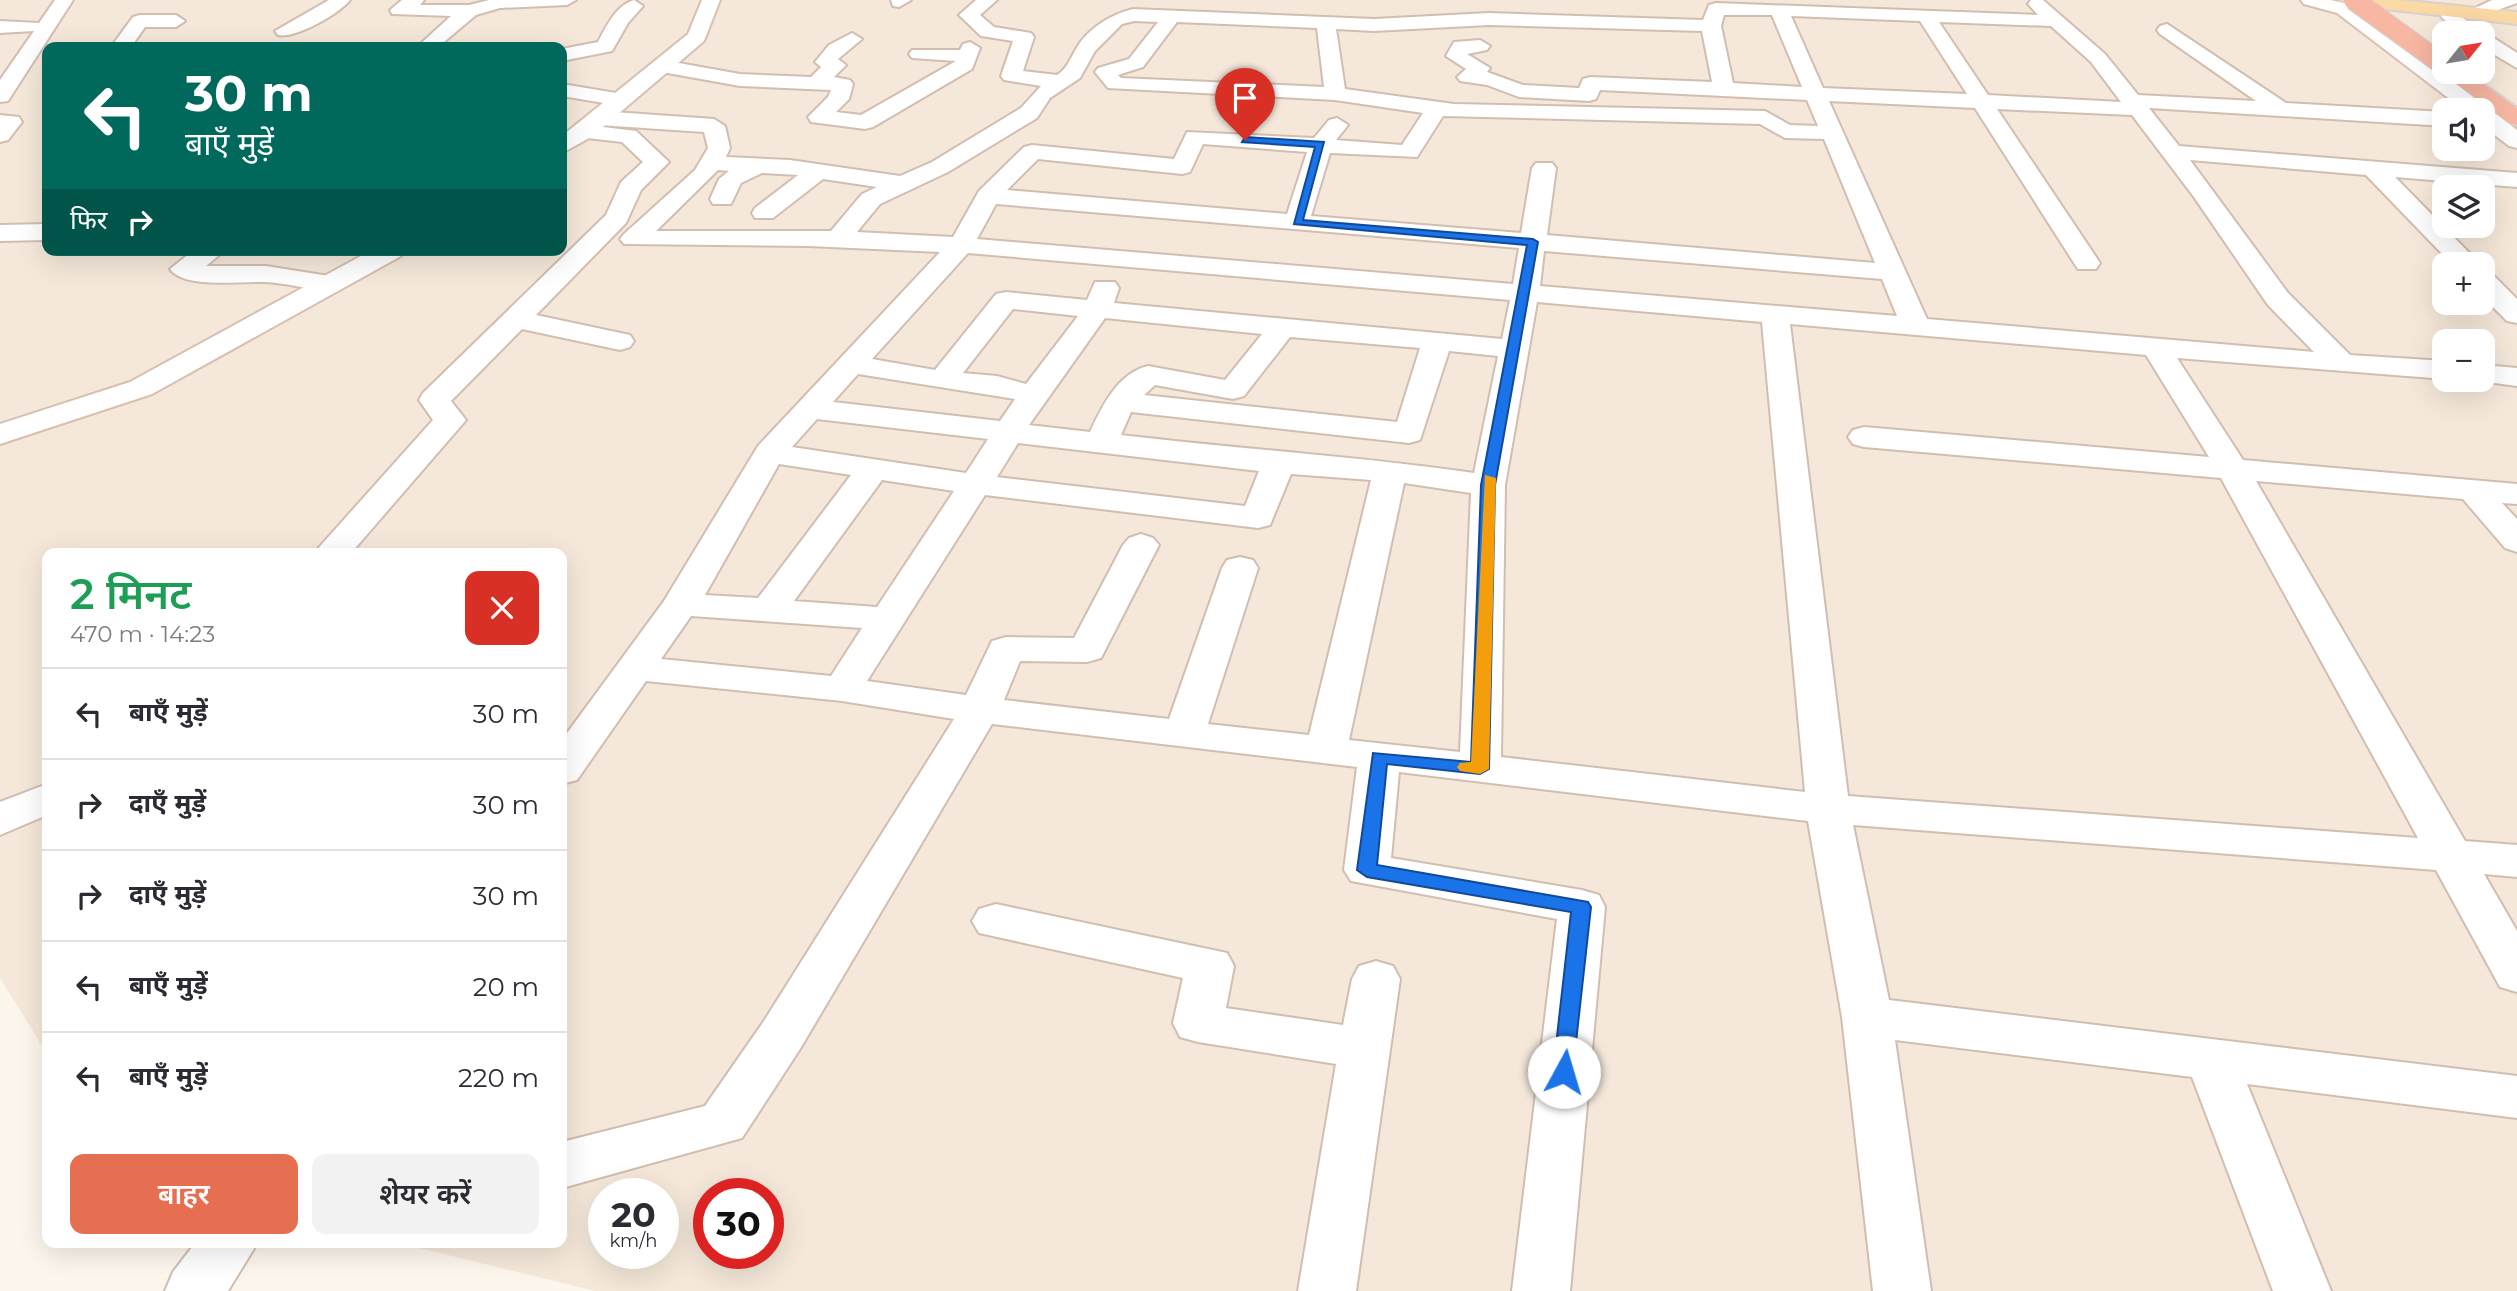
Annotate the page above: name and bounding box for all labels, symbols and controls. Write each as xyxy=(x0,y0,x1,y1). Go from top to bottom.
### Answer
north arrow xyxy=(2432,21,2496,84)
map controls xyxy=(2432,21,2495,392)
text: 30 m xyxy=(185,64,313,123)
pin xyxy=(1215,68,1275,140)
icon: left xyxy=(70,70,161,161)
icon: arrive xyxy=(1226,79,1264,117)
button: sound xyxy=(2432,98,2495,161)
text: बाएँ मुड़ें xyxy=(185,124,274,163)
button: layers xyxy=(2432,175,2495,238)
icon: right xyxy=(121,203,159,241)
text: फिर xyxy=(70,204,107,236)
button: + xyxy=(2432,252,2495,315)
button: − xyxy=(2432,329,2495,392)
text: 2 मिनट xyxy=(70,568,191,620)
button: close xyxy=(465,571,539,645)
text: 470 m · 14:23 xyxy=(70,620,215,648)
icon: left xyxy=(70,695,108,733)
text: बाएँ मुड़ें xyxy=(129,696,208,728)
text: 30 m xyxy=(473,698,539,730)
icon: right xyxy=(70,786,108,824)
text: दाएँ मुड़ें xyxy=(129,787,206,819)
text: 30 m xyxy=(473,789,539,821)
icon: right xyxy=(70,877,108,915)
text: दाएँ मुड़ें xyxy=(129,878,206,910)
text: 30 m xyxy=(473,880,539,912)
icon: left xyxy=(70,968,108,1006)
text: बाएँ मुड़ें xyxy=(129,969,208,1001)
text: 20 m xyxy=(473,971,539,1003)
position arrow xyxy=(1527,1035,1601,1109)
icon: left xyxy=(70,1059,108,1097)
text: बाएँ मुड़ें xyxy=(129,1060,208,1092)
text: 220 m xyxy=(458,1062,539,1094)
button: बाहर xyxy=(70,1154,298,1234)
button: शेयर करें xyxy=(312,1154,539,1234)
speed limit sign: 30 xyxy=(693,1178,784,1269)
text: 20 xyxy=(611,1193,656,1236)
text: km/h xyxy=(609,1230,658,1252)

